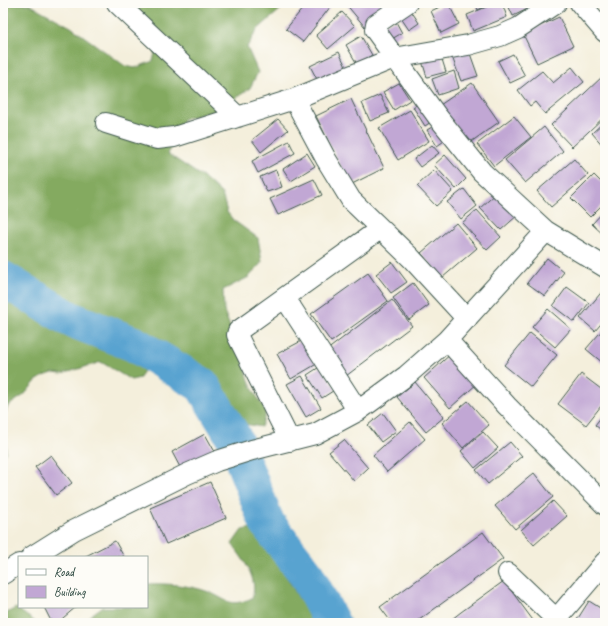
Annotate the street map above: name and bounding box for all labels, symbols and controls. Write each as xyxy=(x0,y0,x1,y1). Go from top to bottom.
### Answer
legend xyxy=(18,556,148,608)
text: Road xyxy=(54,564,76,580)
text: Building xyxy=(54,584,86,600)

